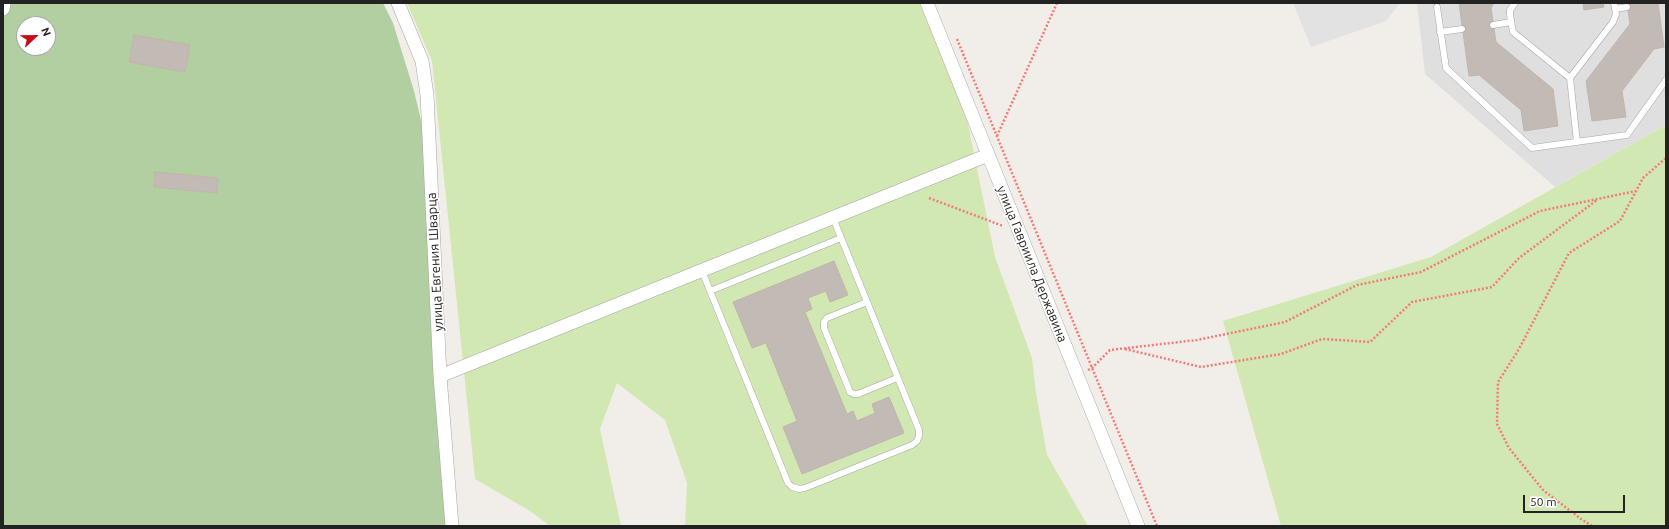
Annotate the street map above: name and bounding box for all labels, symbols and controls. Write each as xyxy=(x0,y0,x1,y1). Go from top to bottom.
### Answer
north arrow xyxy=(16,16,56,56)
text: N xyxy=(39,26,53,38)
street label: улица Гавриила Державина xyxy=(993,184,1071,344)
street label: улица Евгения Шварца xyxy=(424,192,446,332)
scale bar xyxy=(1525,487,1627,513)
text: 50 m xyxy=(1530,495,1557,508)

